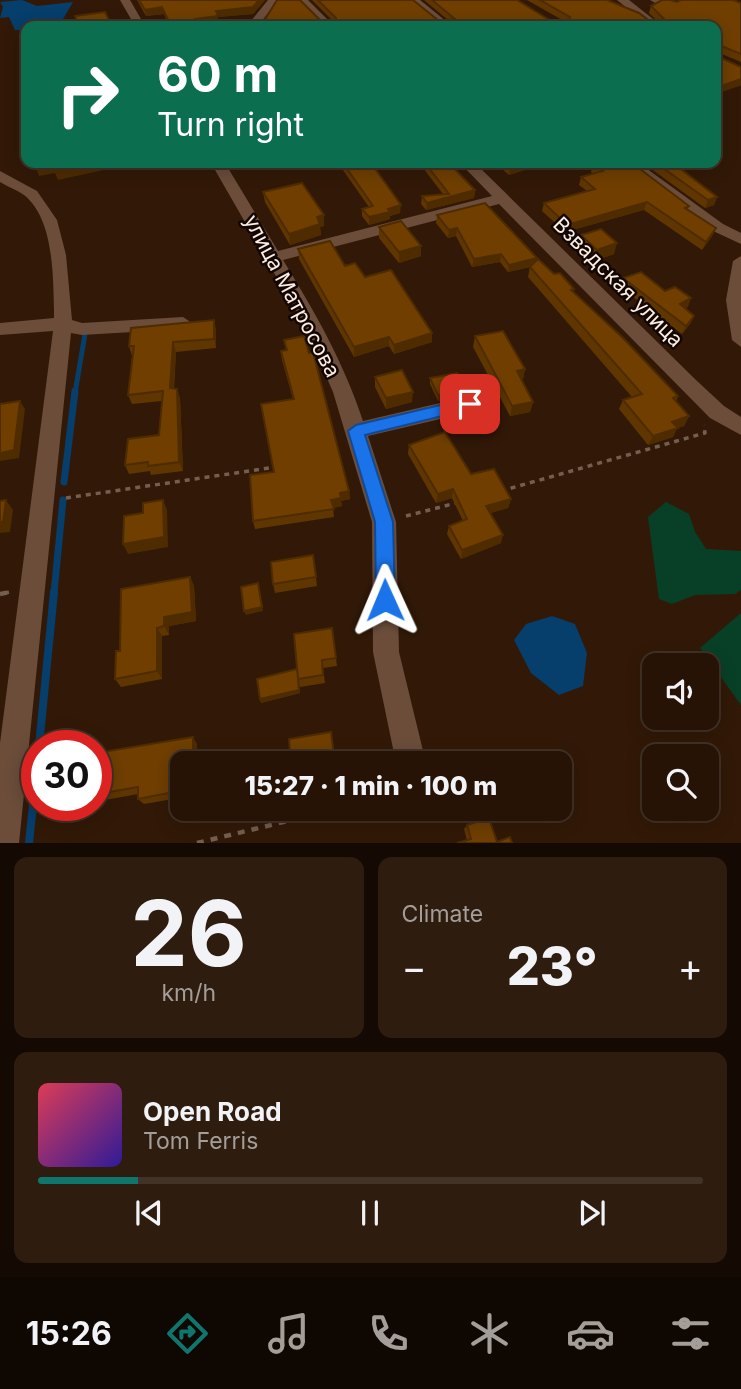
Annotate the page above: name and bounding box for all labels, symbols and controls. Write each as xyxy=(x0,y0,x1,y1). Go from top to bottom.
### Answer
text: 60 m xyxy=(157,45,278,104)
icon: right xyxy=(42,49,133,140)
text: Turn right xyxy=(157,105,304,144)
street label: улица Матросова xyxy=(239,210,346,381)
street label: Взвадская улица xyxy=(548,212,688,352)
pin xyxy=(440,374,500,434)
icon: arrive xyxy=(451,385,489,423)
position arrow xyxy=(348,563,422,637)
map controls xyxy=(642,653,719,821)
button: sound xyxy=(642,653,719,730)
speed limit sign: 30 xyxy=(21,730,112,821)
button: search xyxy=(642,744,719,821)
text: 15:27 · 1 min · 100 m xyxy=(245,770,497,801)
text: 26 xyxy=(131,878,247,988)
text: Climate xyxy=(402,900,483,928)
text: 23° xyxy=(507,935,598,998)
text: − xyxy=(402,944,427,990)
text: + xyxy=(678,944,703,990)
text: km/h xyxy=(161,979,216,1007)
text: Open Road xyxy=(143,1096,282,1127)
text: Tom Ferris xyxy=(143,1127,258,1155)
icon: previous xyxy=(130,1194,168,1232)
icon: pause xyxy=(351,1194,389,1232)
icon: next xyxy=(573,1194,611,1232)
icon: directions xyxy=(163,1309,212,1358)
icon: music xyxy=(264,1309,313,1358)
icon: phone xyxy=(364,1309,413,1358)
icon: climate xyxy=(465,1309,514,1358)
icon: car xyxy=(566,1309,615,1358)
icon: filters xyxy=(666,1309,715,1358)
text: 15:26 xyxy=(26,1314,112,1353)

